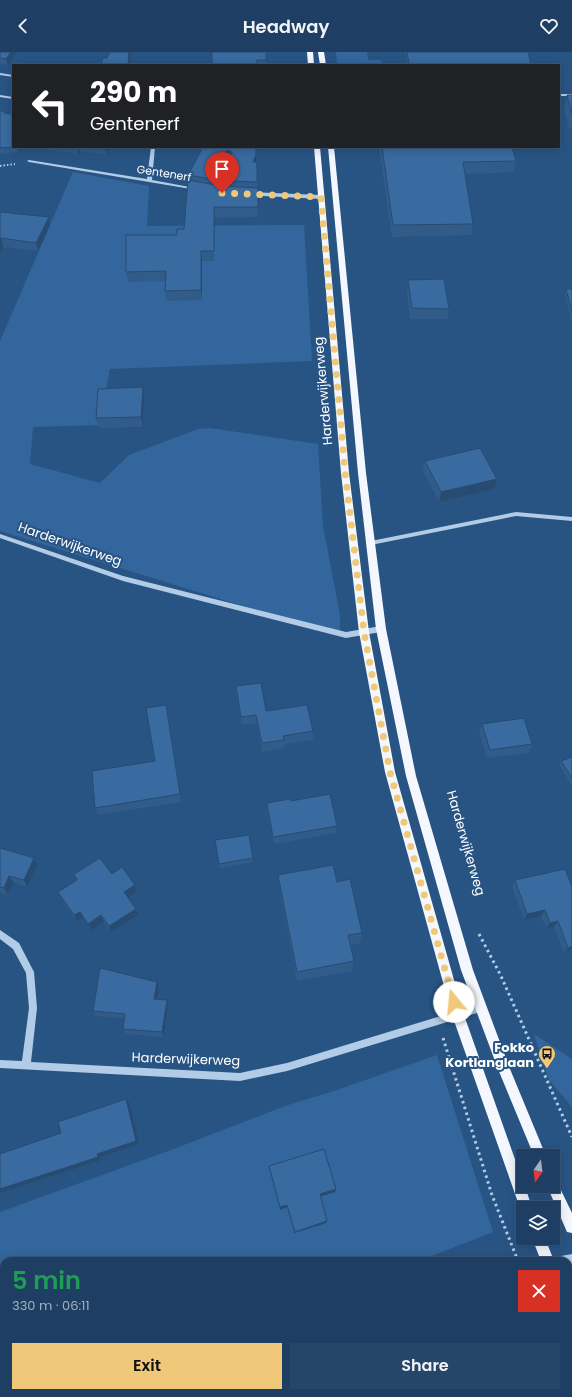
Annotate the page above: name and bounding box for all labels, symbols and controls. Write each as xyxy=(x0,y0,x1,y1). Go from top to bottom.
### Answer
text: Headway xyxy=(243,14,329,39)
icon: back xyxy=(12,15,34,37)
icon: heart xyxy=(538,15,560,37)
text: 290 m xyxy=(90,73,177,112)
icon: left xyxy=(24,80,76,132)
text: Gentenerf xyxy=(90,111,180,136)
pin xyxy=(205,152,239,193)
icon: arrive xyxy=(211,158,233,180)
street label: Gentenerf xyxy=(136,161,193,185)
street label: Harderwijkerweg xyxy=(309,336,337,446)
street label: Harderwijkerweg xyxy=(16,517,124,571)
street label: Harderwijkerweg xyxy=(442,788,490,898)
position arrow xyxy=(433,981,475,1023)
place label: Fokko Kortlanglaan xyxy=(445,1038,534,1072)
bus stop icon: Fokko Kortlanglaan xyxy=(537,1044,557,1069)
street label: Harderwijkerweg xyxy=(131,1048,241,1070)
north arrow xyxy=(516,1149,560,1193)
map controls xyxy=(516,1149,560,1245)
button: layers xyxy=(516,1201,560,1245)
text: 5 min xyxy=(12,1264,81,1297)
button: close xyxy=(518,1270,560,1312)
text: 330 m · 06:11 xyxy=(12,1296,90,1315)
button: Exit xyxy=(12,1343,282,1389)
button: Share xyxy=(290,1343,560,1389)

